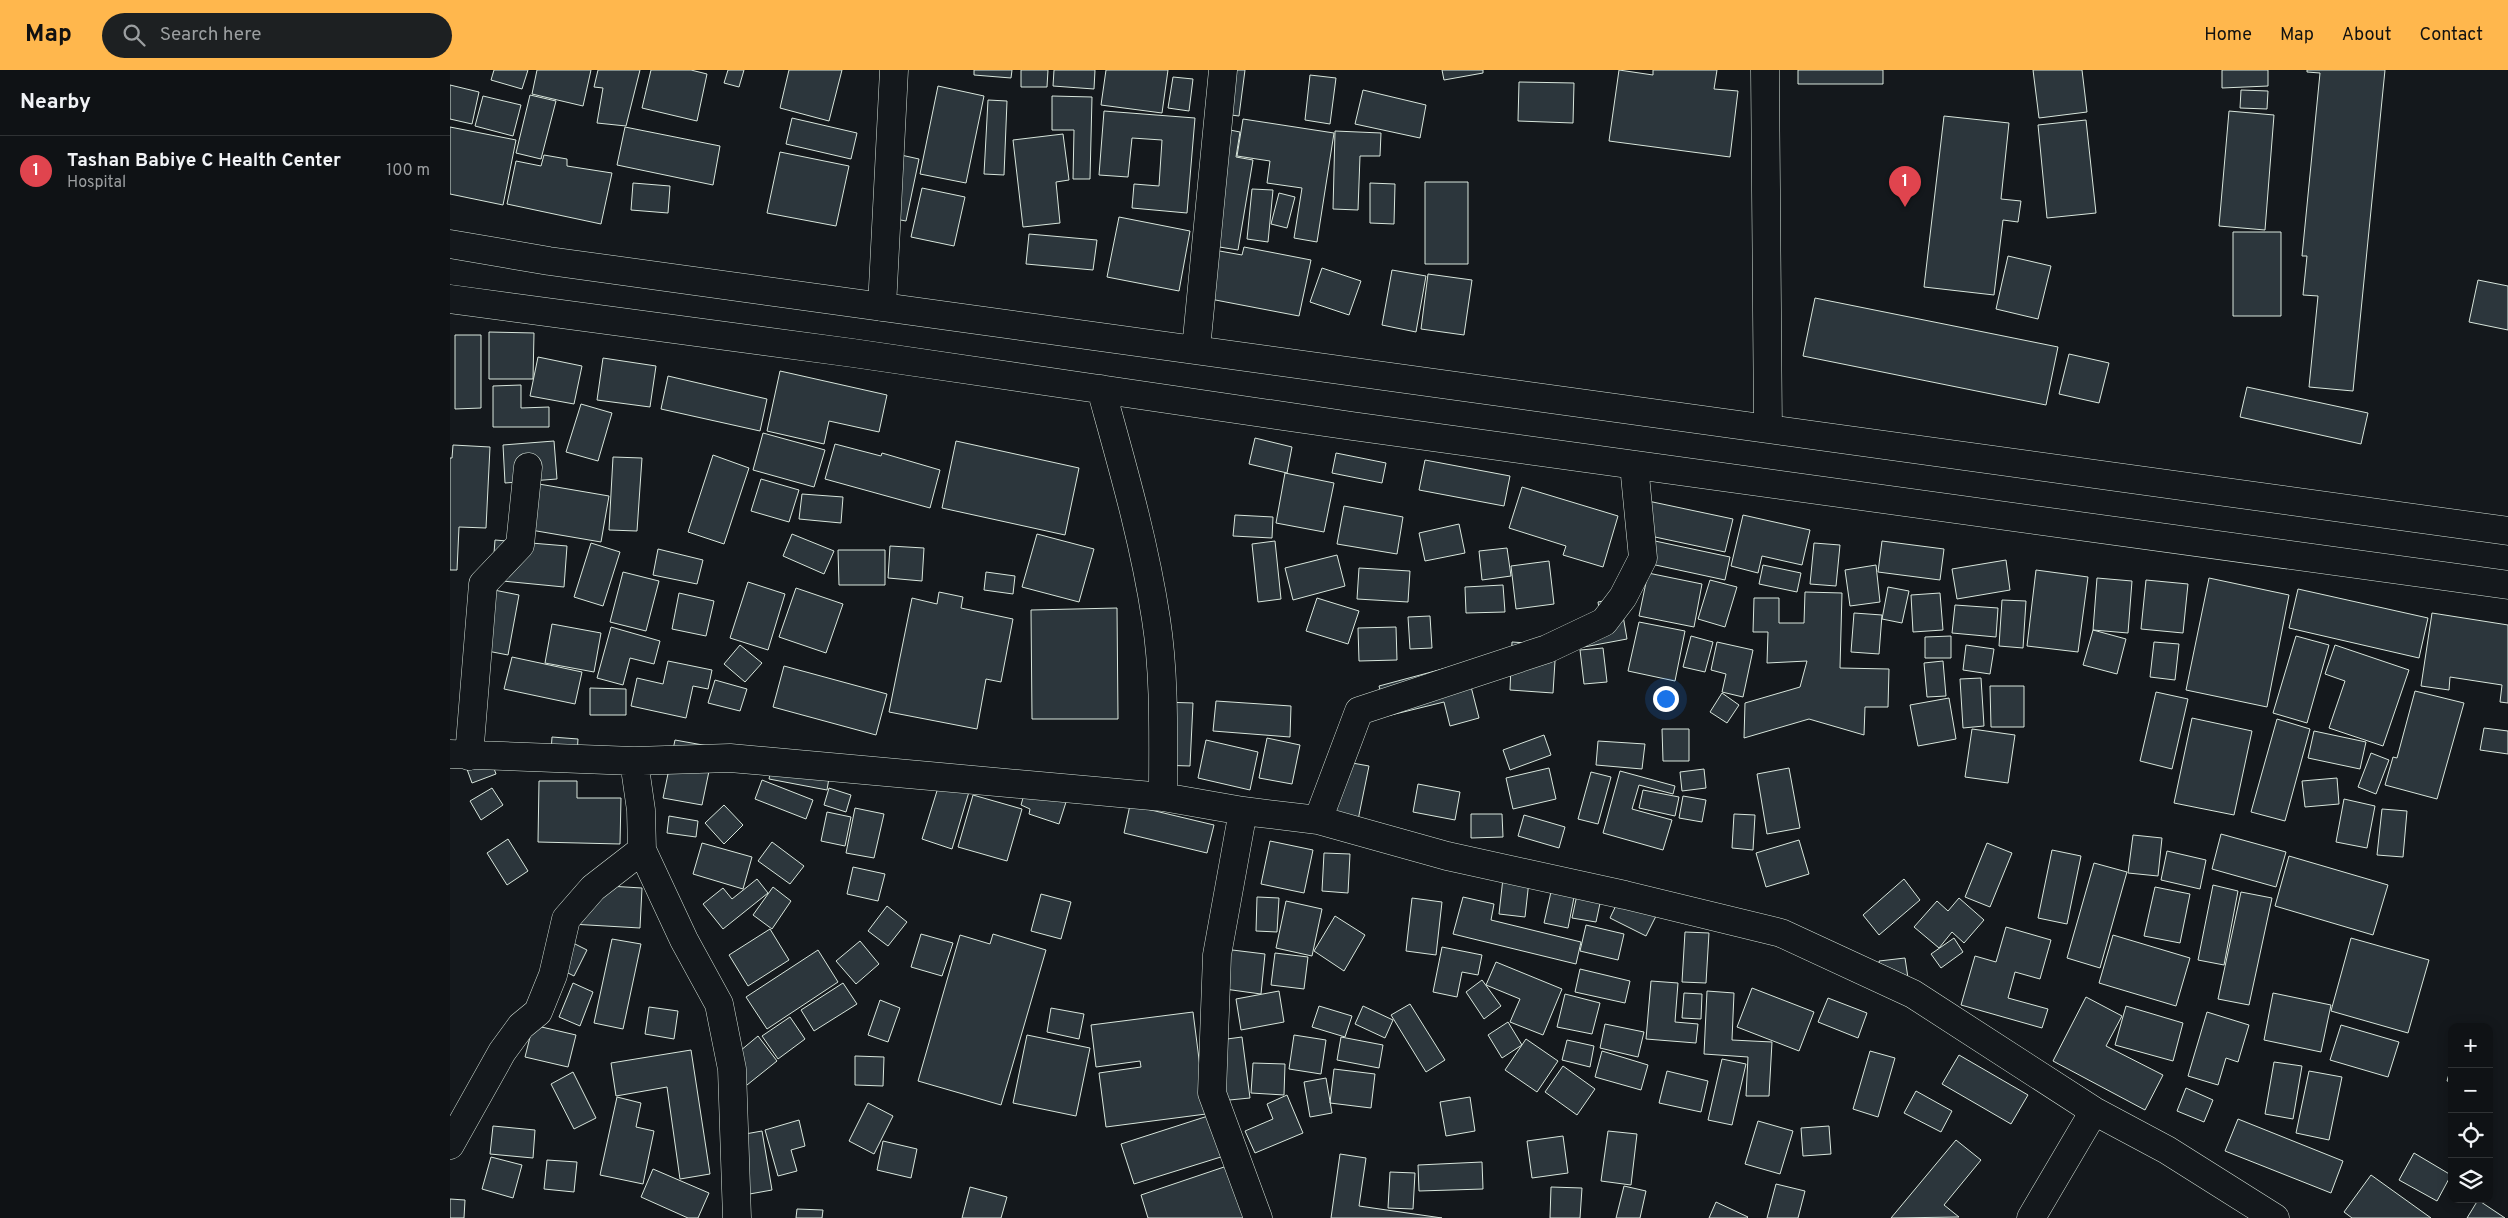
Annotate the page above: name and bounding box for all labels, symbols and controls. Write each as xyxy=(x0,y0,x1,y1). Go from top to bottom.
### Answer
search box xyxy=(102,13,452,58)
text: Map xyxy=(25,20,72,50)
icon: search xyxy=(120,21,148,49)
text: Search here xyxy=(160,23,261,47)
text: Home xyxy=(2204,24,2252,47)
text: Map xyxy=(2280,24,2314,47)
text: About xyxy=(2342,24,2391,47)
text: Contact xyxy=(2419,24,2483,47)
text: Nearby xyxy=(20,89,91,116)
text: Tashan Babiye C Health Center xyxy=(67,149,341,173)
text: 1 xyxy=(33,161,39,181)
text: 100 m xyxy=(386,161,430,181)
pin: 1 xyxy=(1889,166,1921,207)
text: Hospital xyxy=(67,173,126,193)
your location xyxy=(1653,686,1679,712)
map controls xyxy=(2448,1023,2493,1203)
button: + xyxy=(2448,1023,2493,1068)
button: − xyxy=(2448,1068,2493,1113)
button: locate xyxy=(2448,1113,2493,1158)
button: layers xyxy=(2448,1158,2493,1203)

